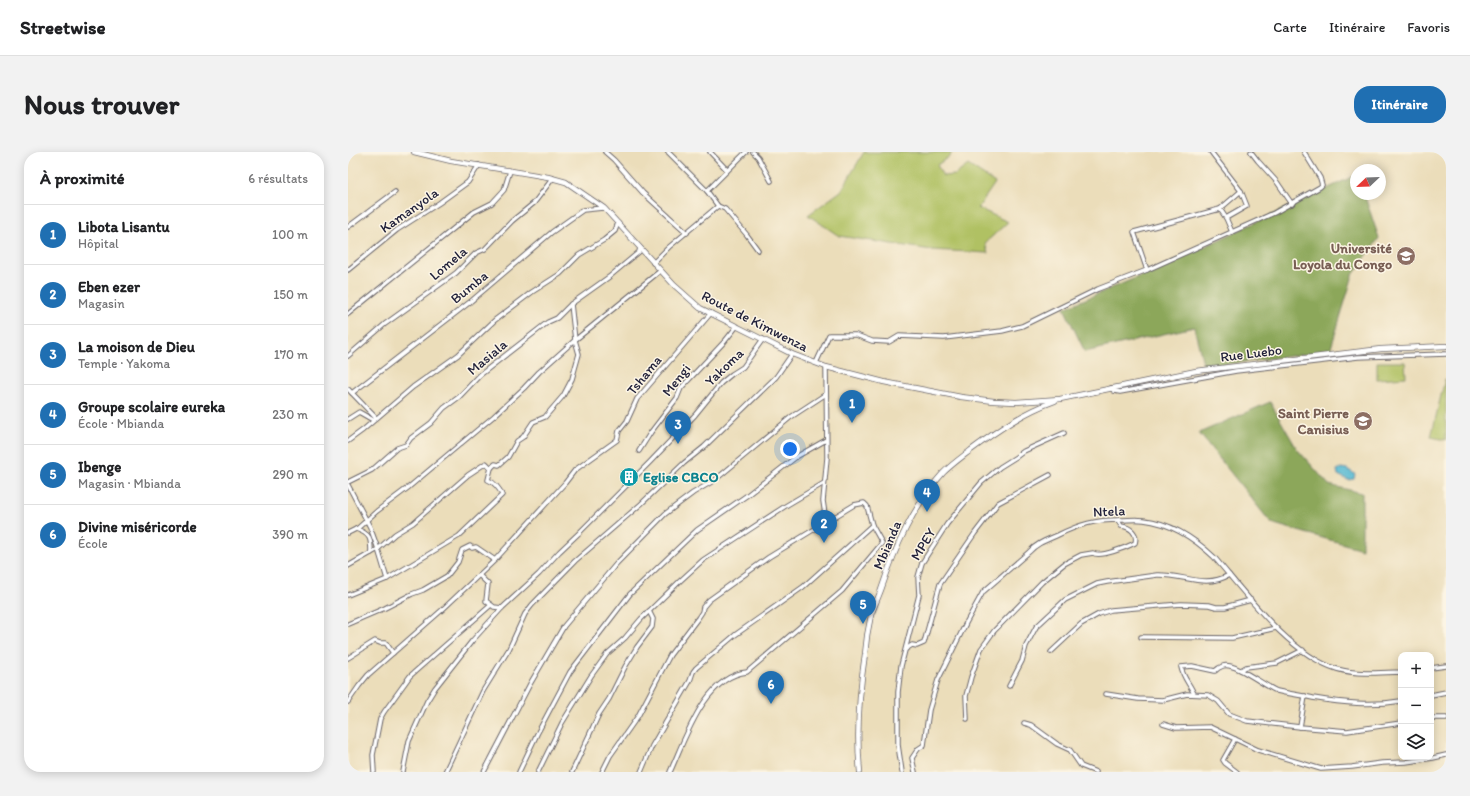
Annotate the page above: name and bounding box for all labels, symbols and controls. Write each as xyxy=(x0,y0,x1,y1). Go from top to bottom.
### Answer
text: Streetwise xyxy=(20,16,106,39)
text: Carte xyxy=(1273,19,1307,36)
text: Itinéraire xyxy=(1329,19,1385,36)
text: Favoris xyxy=(1407,19,1450,36)
button: Itinéraire xyxy=(1354,86,1446,123)
text: Nous trouver xyxy=(24,87,179,121)
north arrow xyxy=(1350,164,1386,200)
text: À proximité xyxy=(40,168,125,188)
text: 6 résultats xyxy=(248,171,308,186)
street label: Kamanyola xyxy=(377,184,442,237)
text: Libota Lisantu xyxy=(78,218,170,236)
text: 1 xyxy=(50,227,56,242)
text: 100 m xyxy=(272,227,308,242)
text: Hôpital xyxy=(78,236,119,251)
place label: Université Loyola du Congo xyxy=(1293,240,1392,273)
street label: Lomela xyxy=(426,242,471,284)
school or university icon: Université Loyola du Congo xyxy=(1395,245,1417,267)
street label: Bumba xyxy=(447,267,491,307)
text: Eben ezer xyxy=(78,278,140,296)
text: 2 xyxy=(50,287,56,302)
text: 150 m xyxy=(273,287,308,302)
street label: Route de Kimwenza xyxy=(699,287,812,356)
text: Magasin xyxy=(78,296,125,311)
street label: Masiala xyxy=(464,335,511,379)
text: La moison de Dieu xyxy=(78,338,195,356)
street label: Rue Luebo xyxy=(1219,341,1283,366)
street label: Yakoma xyxy=(701,344,748,390)
text: 3 xyxy=(49,347,57,362)
text: 170 m xyxy=(274,347,308,362)
street label: Tshama xyxy=(623,352,665,398)
text: Temple · Yakoma xyxy=(78,356,170,371)
street label: Mengi xyxy=(659,361,694,400)
pin: 1 xyxy=(839,390,865,423)
text: Groupe scolaire eureka xyxy=(78,398,225,416)
place label: Saint Pierre Canisius xyxy=(1278,405,1349,438)
text: 4 xyxy=(49,407,57,422)
text: 230 m xyxy=(272,407,308,422)
school or university icon: Saint Pierre Canisius xyxy=(1352,410,1374,432)
pin: 3 xyxy=(665,411,691,444)
text: École · Mbianda xyxy=(78,416,164,431)
your location xyxy=(780,439,800,459)
text: Ibenge xyxy=(78,458,121,476)
building icon: Eglise CBCO xyxy=(618,466,640,488)
text: 5 xyxy=(50,467,56,482)
text: 290 m xyxy=(272,467,308,482)
place label: Eglise CBCO xyxy=(643,469,719,486)
text: Magasin · Mbianda xyxy=(78,476,181,491)
pin: 4 xyxy=(914,479,940,512)
street label: Ntela xyxy=(1092,502,1126,521)
pin: 2 xyxy=(811,510,837,543)
text: Divine miséricorde xyxy=(78,518,197,536)
street label: Mbianda xyxy=(870,518,906,572)
street label: MPEY xyxy=(907,525,940,564)
text: 6 xyxy=(50,527,56,542)
text: 390 m xyxy=(272,527,308,542)
text: École xyxy=(78,536,108,551)
pin: 5 xyxy=(850,591,876,624)
map controls xyxy=(1398,652,1434,760)
button: + xyxy=(1398,652,1434,688)
pin: 6 xyxy=(758,671,784,704)
button: − xyxy=(1398,688,1434,724)
button: layers xyxy=(1398,724,1434,760)

